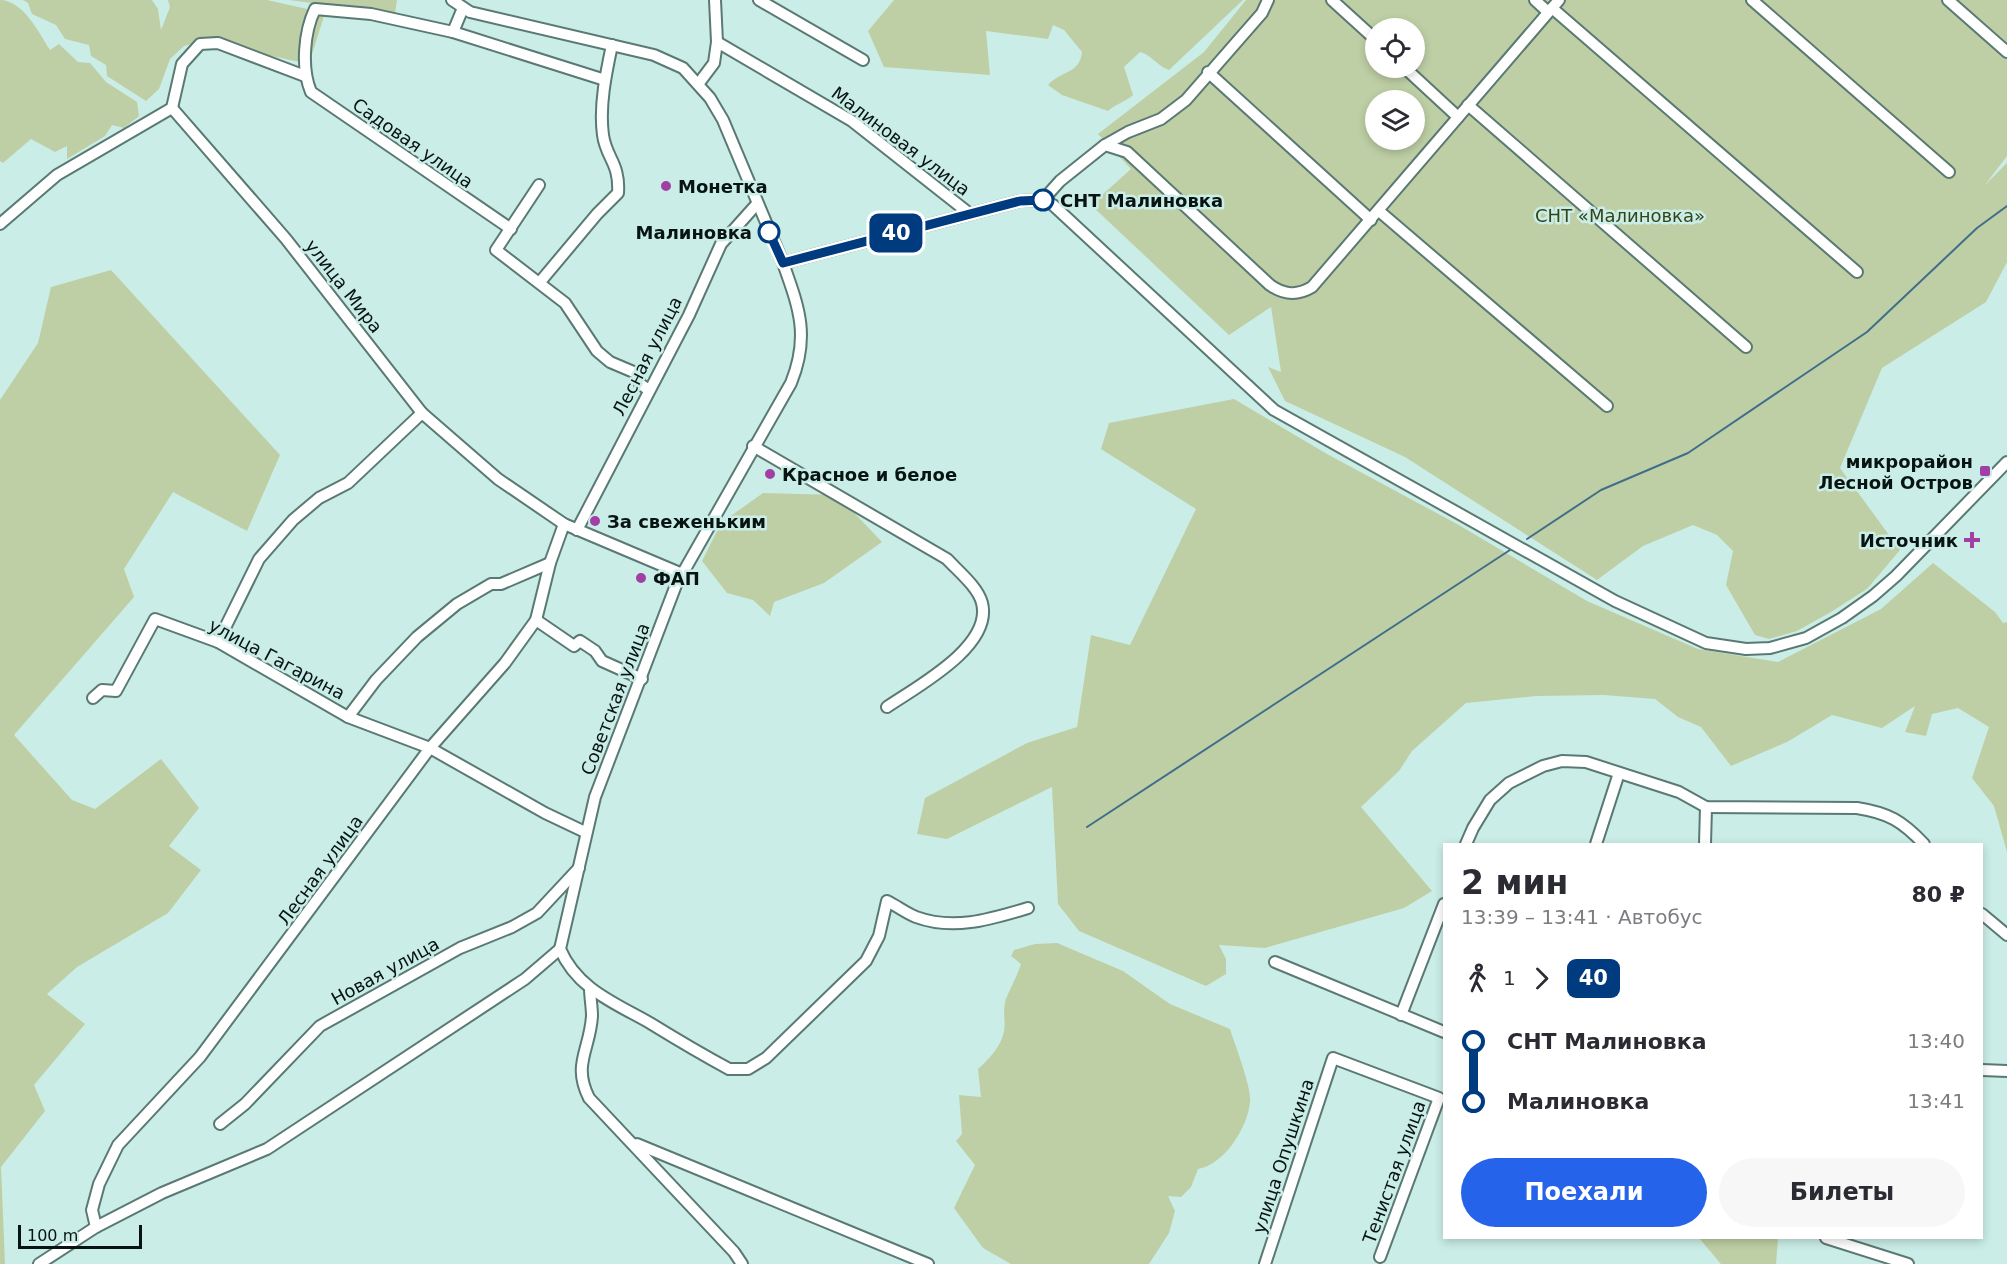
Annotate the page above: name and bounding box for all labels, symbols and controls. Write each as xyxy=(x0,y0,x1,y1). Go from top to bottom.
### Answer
map controls xyxy=(1365,18,1425,150)
button: locate xyxy=(1365,18,1425,78)
street label: Малиновая улица xyxy=(828,82,974,200)
button: layers xyxy=(1365,90,1425,150)
street label: Садовая улица xyxy=(349,94,477,192)
place label: Монетка xyxy=(678,176,768,197)
marker: Монетка xyxy=(659,179,673,193)
marker: СНТ Малиновка xyxy=(1032,189,1054,211)
place label: СНТ Малиновка xyxy=(1060,190,1223,211)
park label: СНТ «Малиновка» xyxy=(1535,205,1705,226)
line badge: 40 xyxy=(869,214,923,252)
marker: Малиновка xyxy=(758,221,780,243)
text: 40 xyxy=(881,221,911,245)
place label: Малиновка xyxy=(636,222,752,243)
street label: улица Мира xyxy=(301,235,387,337)
street label: Лесная улица xyxy=(608,293,686,419)
place label: микрорайон Лесной Остров xyxy=(1818,451,1973,493)
place label: Красное и белое xyxy=(782,464,957,485)
marker: микрорайон Лесной Остров xyxy=(1978,464,1992,478)
marker: Красное и белое xyxy=(763,467,777,481)
place label: За свеженьким xyxy=(607,511,766,532)
marker: За свеженьким xyxy=(588,514,602,528)
place label: Источник xyxy=(1860,530,1958,551)
marker: Источник xyxy=(1963,531,1981,549)
place label: ФАП xyxy=(653,568,700,589)
marker: ФАП xyxy=(634,571,648,585)
street label: улица Гагарина xyxy=(205,614,349,704)
street label: Советская улица xyxy=(576,620,654,778)
street label: Лесная улица xyxy=(273,811,367,929)
text: 2 мин xyxy=(1461,863,1568,902)
text: 80 ₽ xyxy=(1911,882,1965,907)
text: 13:39 – 13:41 · Автобус xyxy=(1461,905,1703,929)
street label: Новая улица xyxy=(327,933,443,1009)
icon: walk xyxy=(1461,962,1494,995)
icon: forward xyxy=(1525,962,1558,995)
text: 1 xyxy=(1503,966,1516,990)
text: 40 xyxy=(1579,966,1608,990)
text: СНТ Малиновка xyxy=(1507,1029,1707,1054)
text: 13:40 xyxy=(1907,1029,1965,1053)
street label: улица Опушкина xyxy=(1248,1076,1318,1236)
text: Малиновка xyxy=(1507,1089,1649,1114)
text: 13:41 xyxy=(1907,1089,1965,1113)
street label: Тенистая улица xyxy=(1358,1098,1430,1247)
button: Поехали xyxy=(1461,1158,1707,1227)
button: Билеты xyxy=(1719,1158,1965,1227)
scale bar xyxy=(18,1222,142,1250)
text: 100 m xyxy=(27,1226,78,1245)

